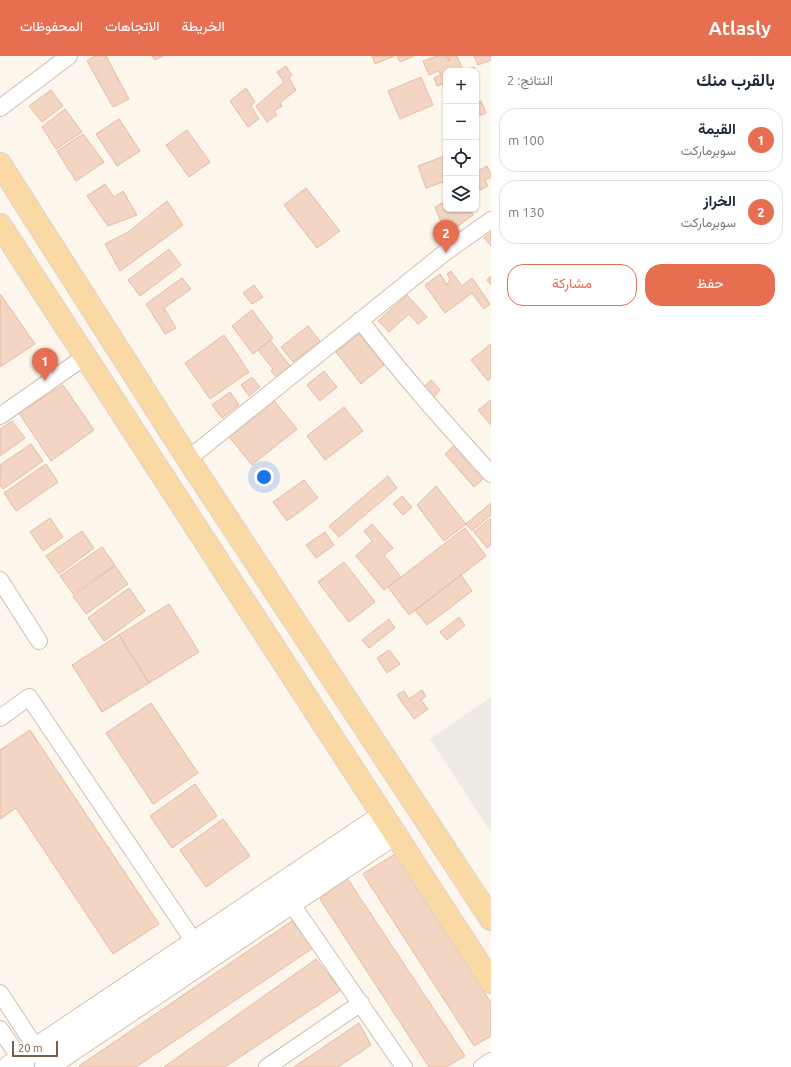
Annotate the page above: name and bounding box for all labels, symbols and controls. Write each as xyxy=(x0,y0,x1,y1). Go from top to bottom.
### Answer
text: Atlasly xyxy=(709,17,771,39)
text: المحفوظات xyxy=(20,18,83,34)
text: الاتجاهات xyxy=(105,18,159,34)
text: الخريطة xyxy=(181,18,225,34)
map controls xyxy=(443,68,479,212)
button: + xyxy=(443,68,479,104)
text: بالقرب منك xyxy=(696,70,775,89)
text: النتائج: 2 xyxy=(507,73,553,87)
button: − xyxy=(443,104,479,140)
text: القيمة xyxy=(698,120,736,137)
text: 100 m xyxy=(508,133,544,147)
text: 1 xyxy=(757,133,765,147)
button: locate xyxy=(443,140,479,176)
text: سوبرماركت xyxy=(681,143,736,157)
button: layers xyxy=(443,176,479,212)
text: الخراز xyxy=(703,192,736,209)
text: 130 m xyxy=(508,205,544,219)
text: 2 xyxy=(757,205,765,219)
text: سوبرماركت xyxy=(681,215,736,229)
pin: 2 xyxy=(433,220,459,253)
button: مشاركة xyxy=(507,264,637,306)
button: حفظ xyxy=(645,264,775,306)
pin: 1 xyxy=(32,348,58,381)
your location xyxy=(254,467,274,487)
scale bar xyxy=(12,1039,58,1058)
text: 20 m xyxy=(18,1042,42,1054)

